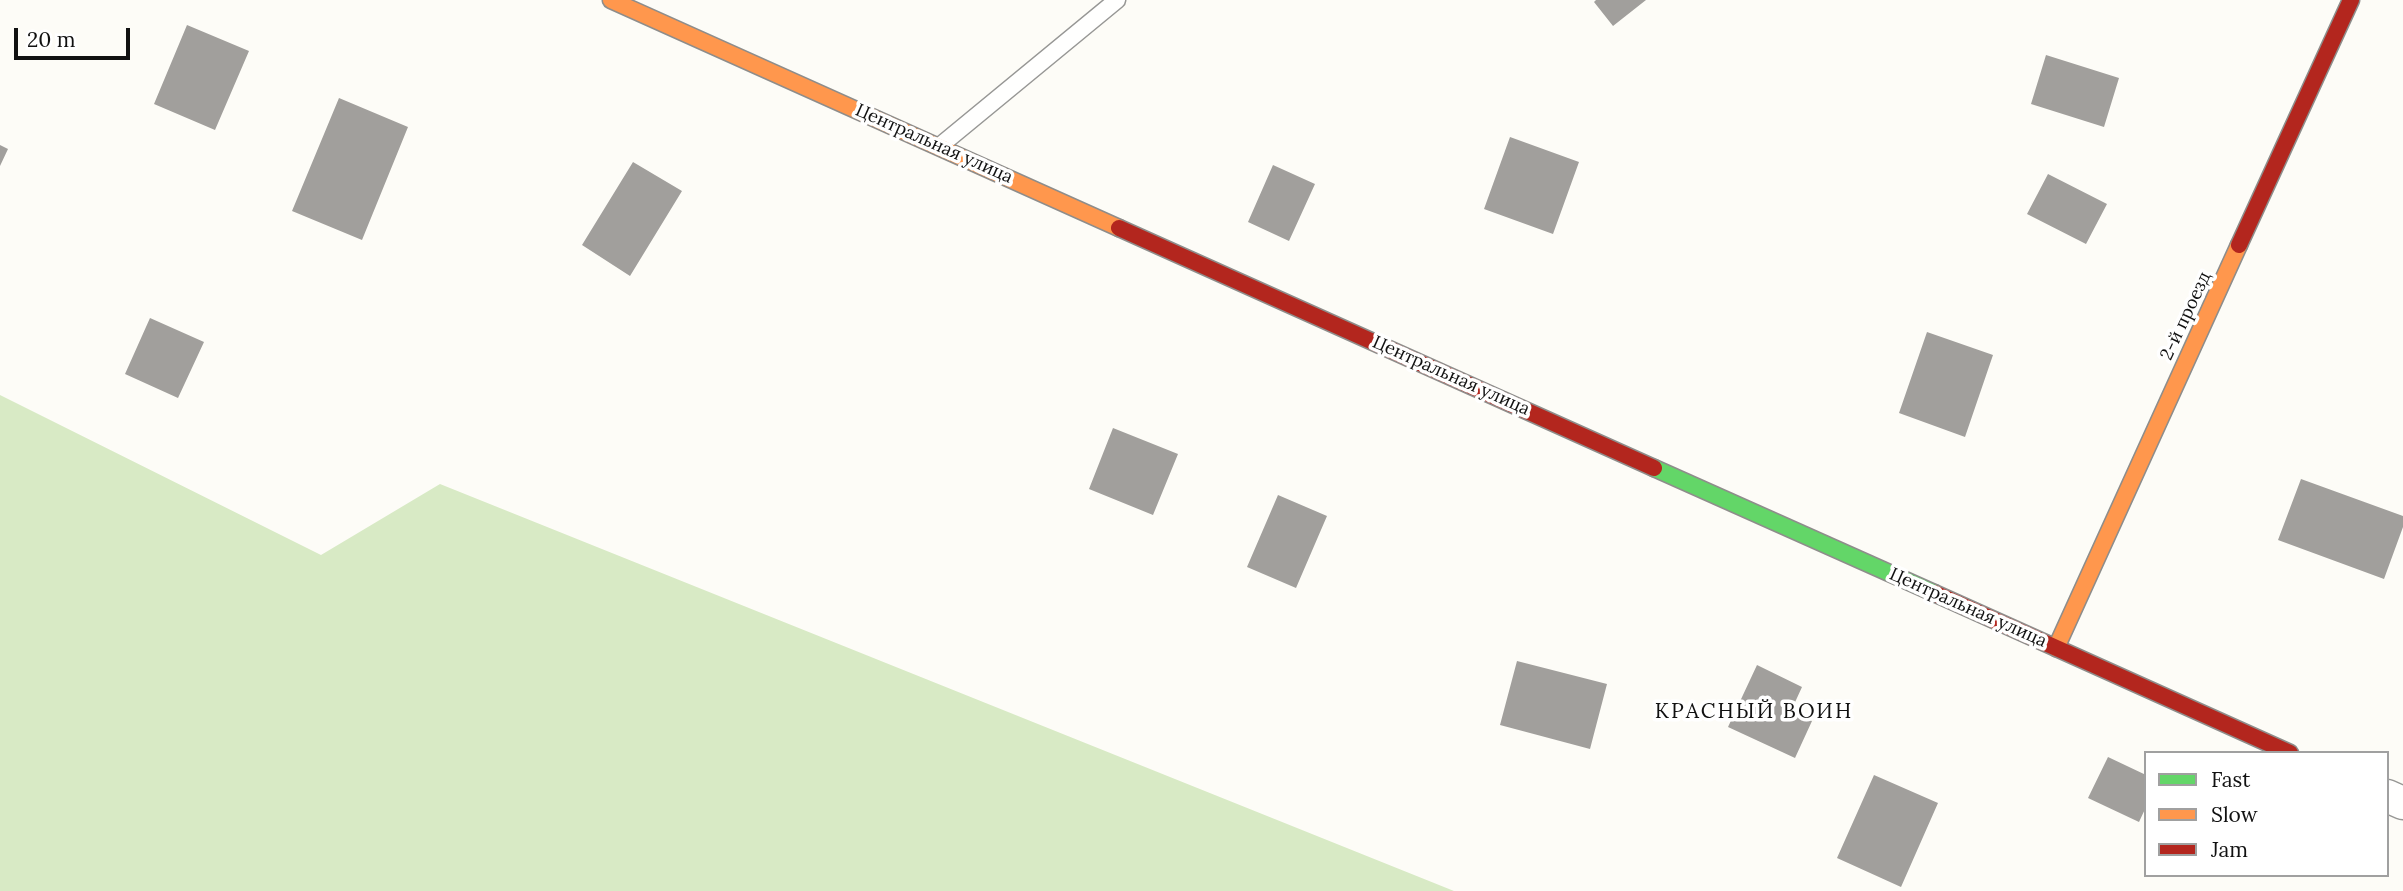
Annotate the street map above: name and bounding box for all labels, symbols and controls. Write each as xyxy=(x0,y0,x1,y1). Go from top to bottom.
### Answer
scale bar xyxy=(18,14,133,58)
text: 20 m xyxy=(27,26,76,53)
street label: Центральная улица xyxy=(852,100,1016,188)
street label: 2-й проезд xyxy=(2156,268,2216,364)
street label: Центральная улица xyxy=(1369,332,1533,420)
street label: Центральная улица xyxy=(1886,564,2050,652)
district label: КРАСНЫЙ ВОИН xyxy=(1656,699,1852,725)
legend xyxy=(2144,751,2389,877)
text: Fast xyxy=(2211,766,2250,793)
text: Slow xyxy=(2211,801,2258,828)
text: Jam xyxy=(2211,836,2248,863)

